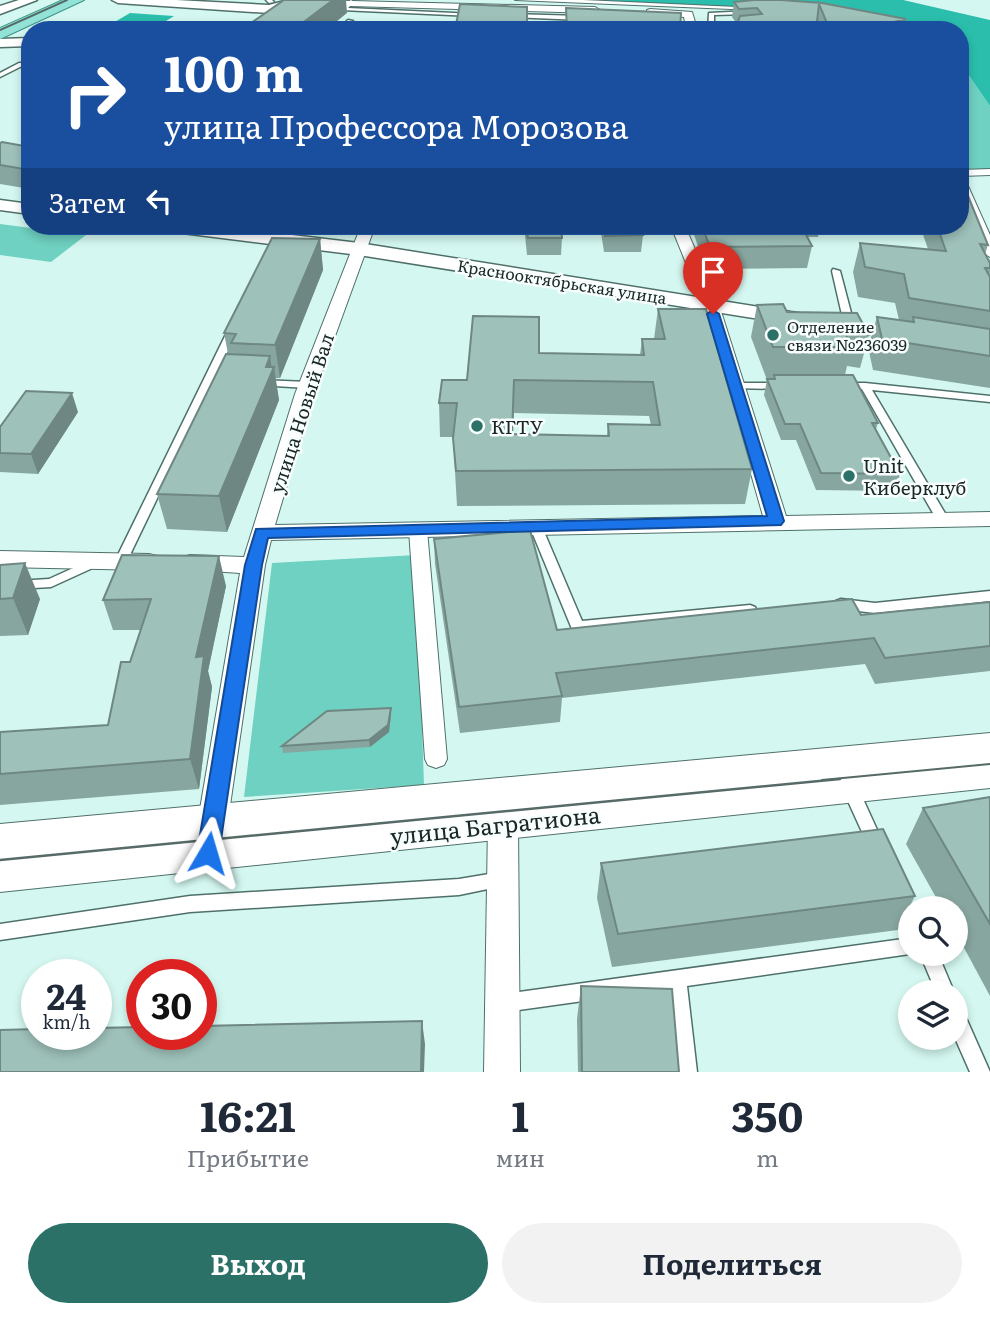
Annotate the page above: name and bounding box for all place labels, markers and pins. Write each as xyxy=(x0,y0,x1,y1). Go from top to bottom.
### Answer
pin xyxy=(683,242,743,314)
place label: Отделение связи №236039 xyxy=(787,314,907,356)
marker: Отделение связи №236039 xyxy=(765,327,781,343)
place label: КГТУ xyxy=(491,412,543,440)
marker: КГТУ xyxy=(469,418,485,434)
place label: Unit Киберклуб xyxy=(863,451,966,501)
marker: Unit Киберклуб xyxy=(841,468,857,484)

